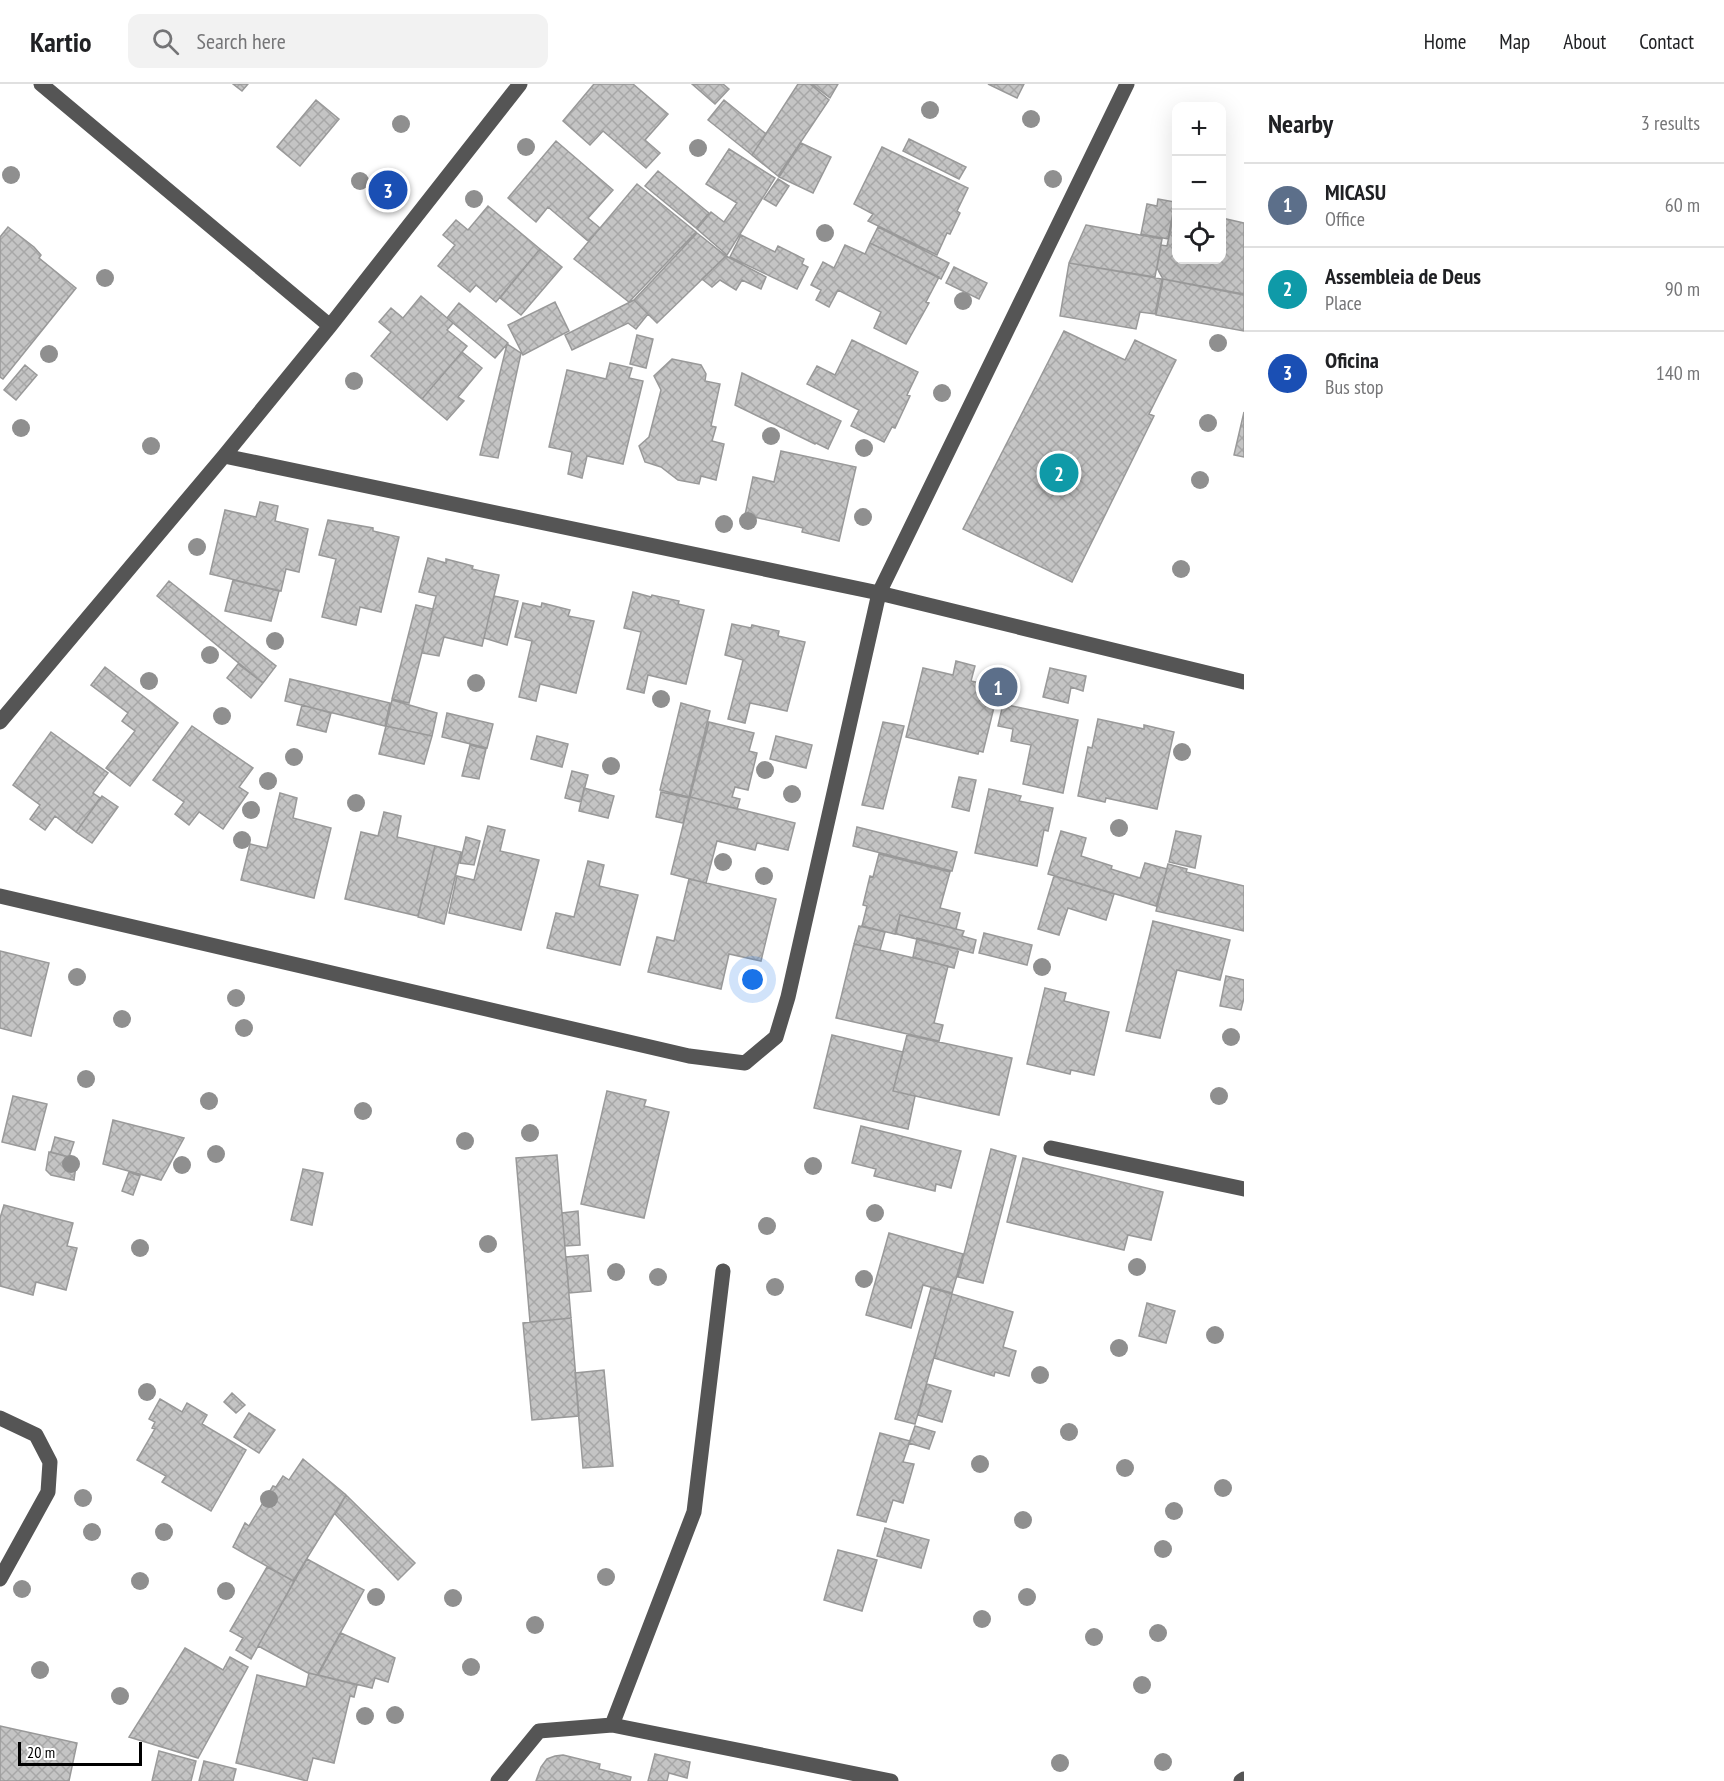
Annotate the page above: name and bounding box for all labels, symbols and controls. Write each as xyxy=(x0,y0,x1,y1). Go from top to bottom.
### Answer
search box xyxy=(128,14,548,68)
text: Kartio xyxy=(30,23,92,60)
icon: search xyxy=(149,25,182,58)
text: Search here xyxy=(197,27,286,55)
text: Home xyxy=(1424,28,1466,55)
text: Map xyxy=(1499,28,1530,55)
text: About xyxy=(1563,28,1606,55)
text: Contact xyxy=(1639,28,1694,55)
map controls xyxy=(1172,102,1226,264)
button: + xyxy=(1172,102,1226,156)
text: Nearby xyxy=(1268,107,1333,140)
text: 3 results xyxy=(1641,110,1700,136)
button: − xyxy=(1172,156,1226,210)
pin: 3 xyxy=(368,168,408,212)
text: MICASU xyxy=(1325,178,1386,206)
text: 1 xyxy=(1283,192,1292,218)
text: 60 m xyxy=(1665,192,1700,218)
text: Office xyxy=(1325,206,1365,232)
button: locate xyxy=(1172,210,1226,264)
text: Assembleia de Deus xyxy=(1325,262,1481,290)
text: 2 xyxy=(1283,276,1292,302)
text: 90 m xyxy=(1665,276,1700,302)
text: Place xyxy=(1325,290,1362,316)
text: Oficina xyxy=(1325,346,1379,374)
text: 3 xyxy=(1283,360,1292,386)
text: 140 m xyxy=(1656,360,1700,386)
text: Bus stop xyxy=(1325,374,1384,400)
pin: 2 xyxy=(1040,450,1078,496)
pin: 1 xyxy=(978,664,1018,710)
your location xyxy=(738,965,767,994)
scale bar xyxy=(18,1739,142,1766)
text: 20 m xyxy=(27,1742,55,1762)

